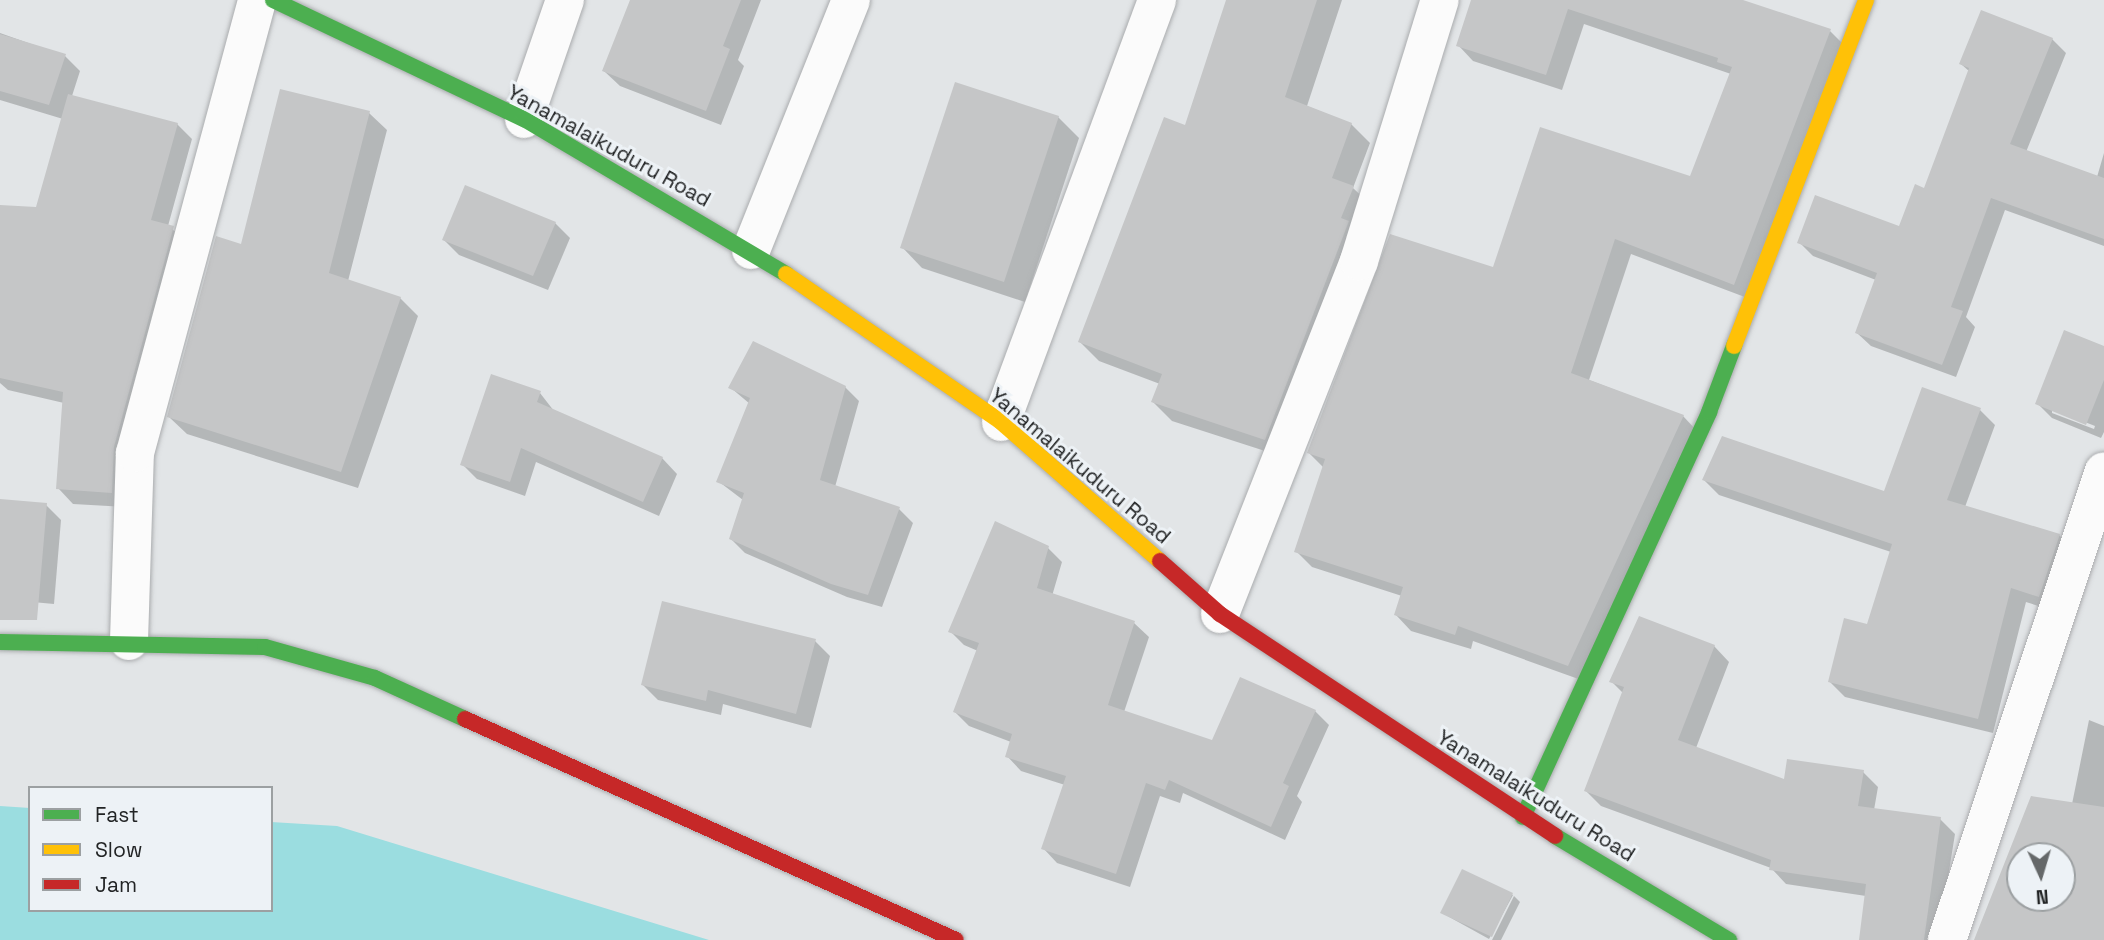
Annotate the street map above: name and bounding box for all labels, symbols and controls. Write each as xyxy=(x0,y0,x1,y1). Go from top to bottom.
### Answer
street label: Yanamalaikuduru Road xyxy=(503,80,715,212)
street label: Yanamalaikuduru Road xyxy=(984,383,1176,549)
street label: Yanamalaikuduru Road xyxy=(1432,725,1640,867)
legend xyxy=(28,786,273,912)
text: Fast xyxy=(95,801,139,828)
text: Slow xyxy=(95,836,143,863)
north arrow xyxy=(2006,842,2076,912)
text: Jam xyxy=(95,871,137,898)
text: N xyxy=(2035,884,2050,909)

